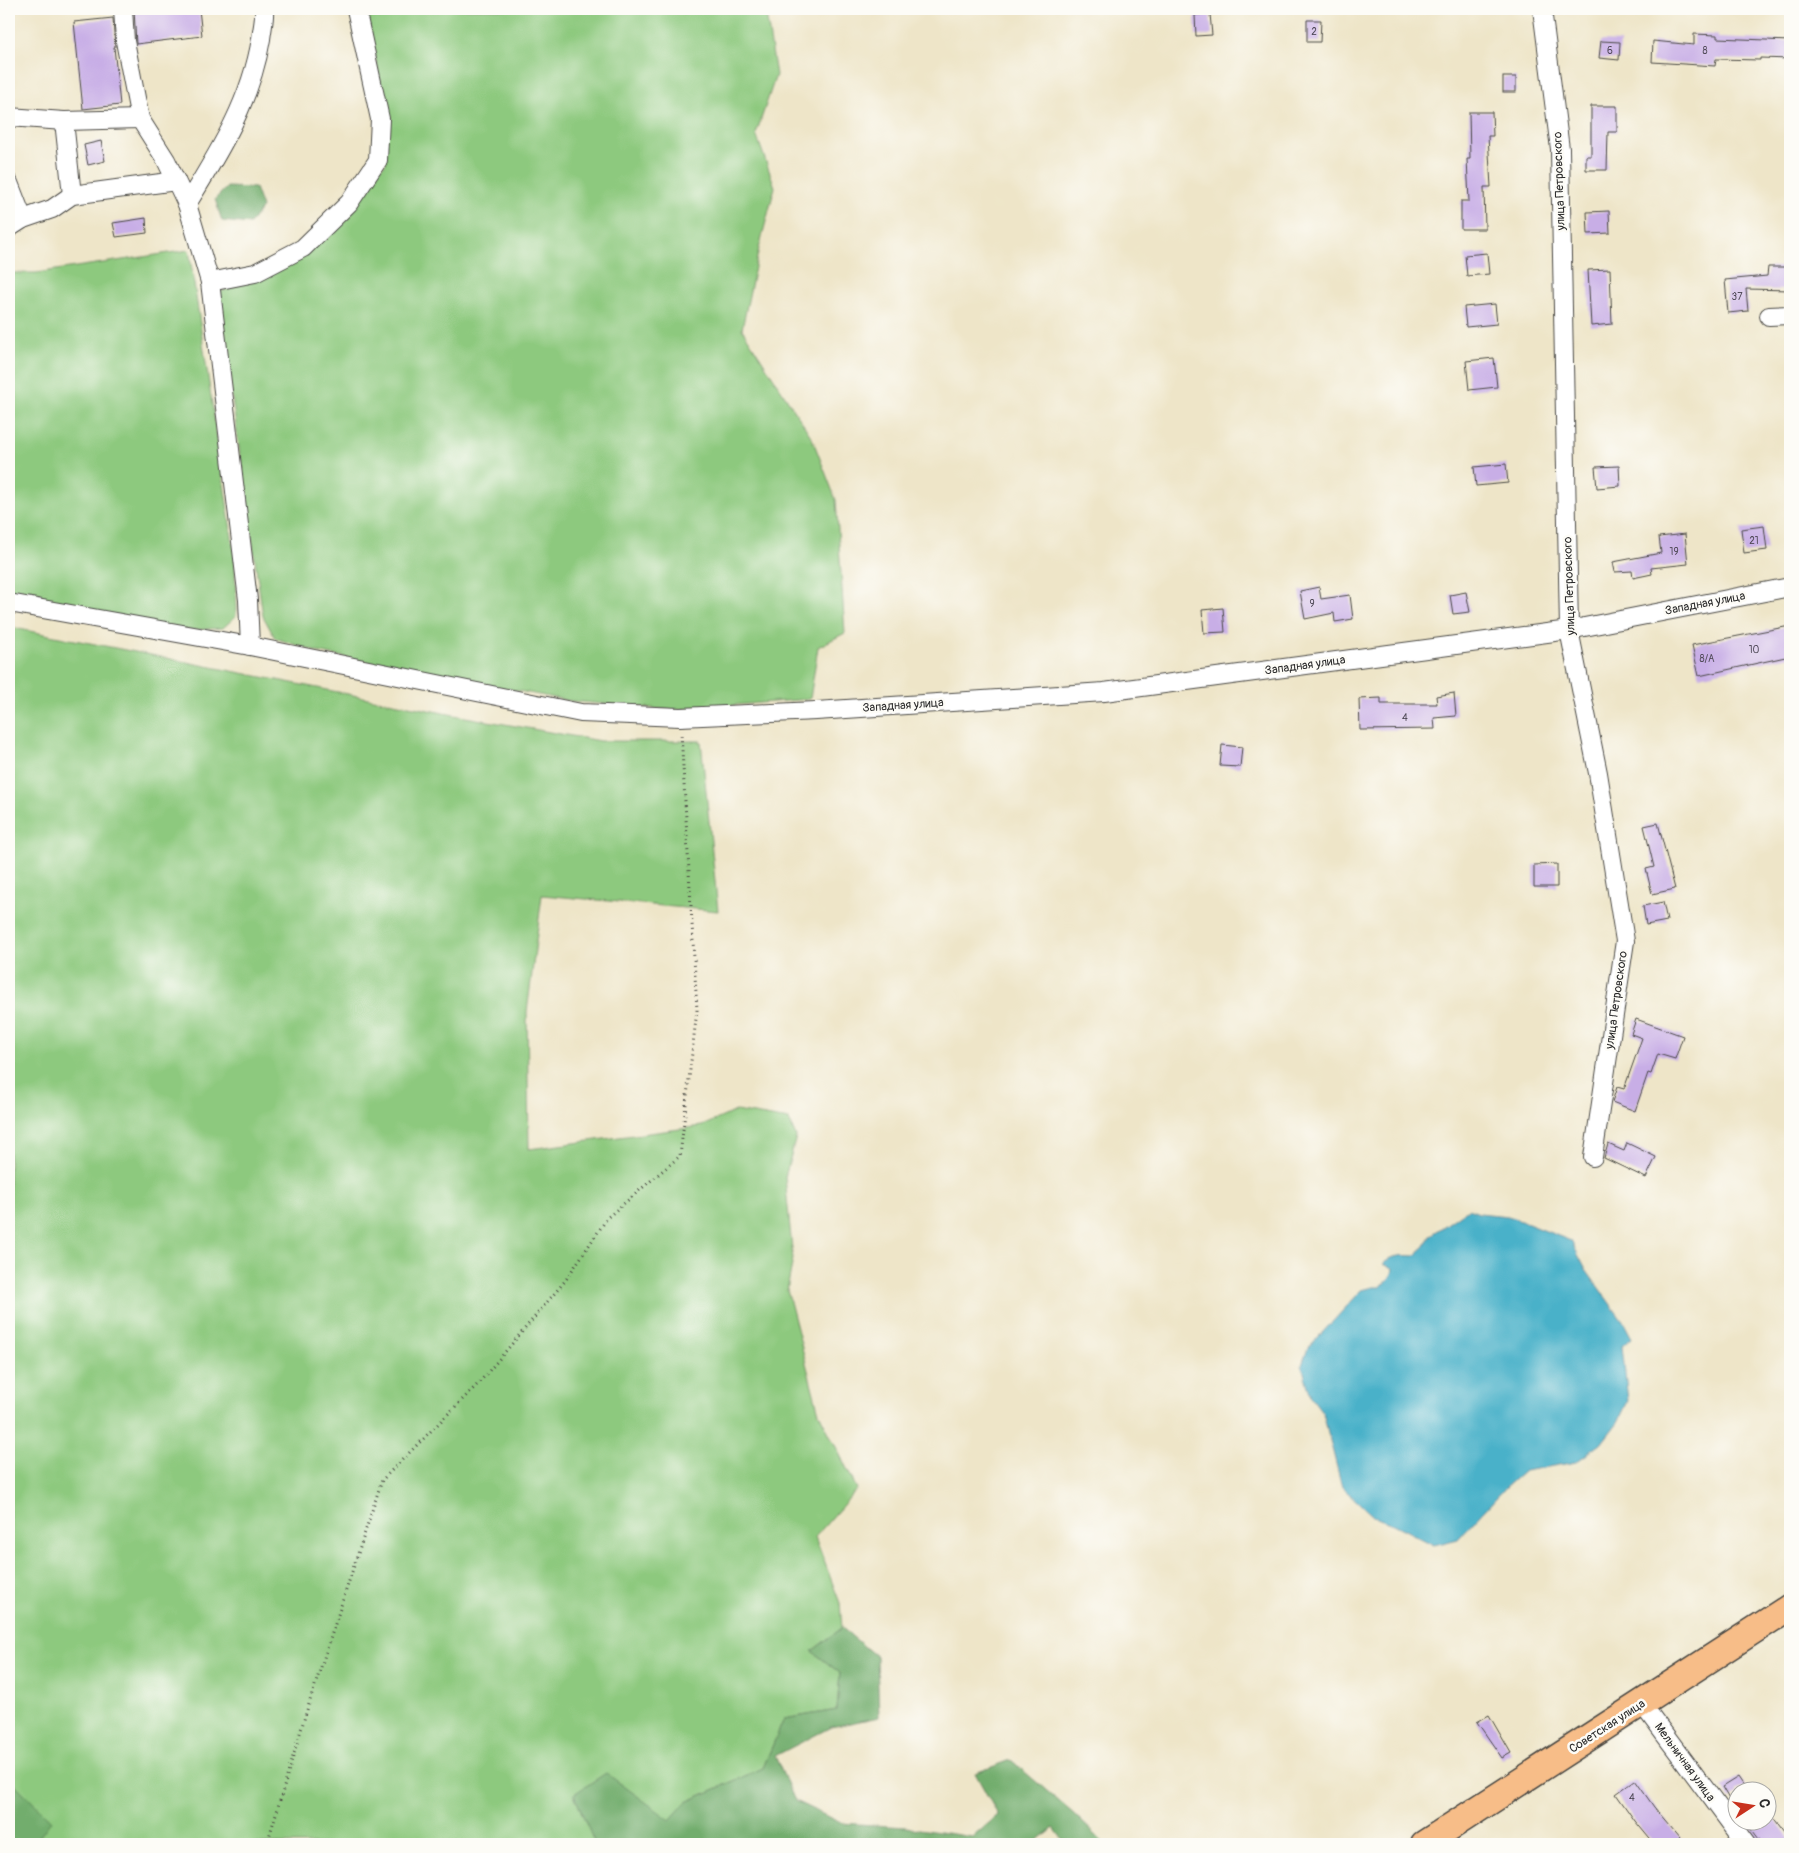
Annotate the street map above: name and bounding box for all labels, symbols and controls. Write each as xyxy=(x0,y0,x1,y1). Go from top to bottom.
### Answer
house number: 2 xyxy=(1311,26,1317,38)
house number: 6 xyxy=(1607,45,1613,57)
house number: 8 xyxy=(1702,45,1708,57)
street label: улица Петровского xyxy=(1550,131,1569,232)
house number: 37 xyxy=(1732,291,1743,303)
house number: 21 xyxy=(1749,535,1759,547)
street label: улица Петровского xyxy=(1560,536,1579,637)
house number: 19 xyxy=(1669,546,1679,558)
street label: Западная улица xyxy=(1664,588,1747,619)
house number: 9 xyxy=(1309,598,1315,610)
house number: 10 xyxy=(1749,644,1760,656)
street label: Западная улица xyxy=(1264,652,1347,679)
house number: 8/А xyxy=(1699,653,1715,665)
street label: Западная улица xyxy=(862,695,945,716)
house number: 4 xyxy=(1402,712,1408,724)
street label: улица Петровского xyxy=(1602,950,1631,1051)
street label: Советская улица xyxy=(1566,1696,1648,1757)
street label: Мельничная улица xyxy=(1651,1720,1718,1805)
north arrow xyxy=(1726,1780,1776,1830)
house number: 4 xyxy=(1629,1792,1635,1804)
text: С xyxy=(1755,1797,1774,1810)

